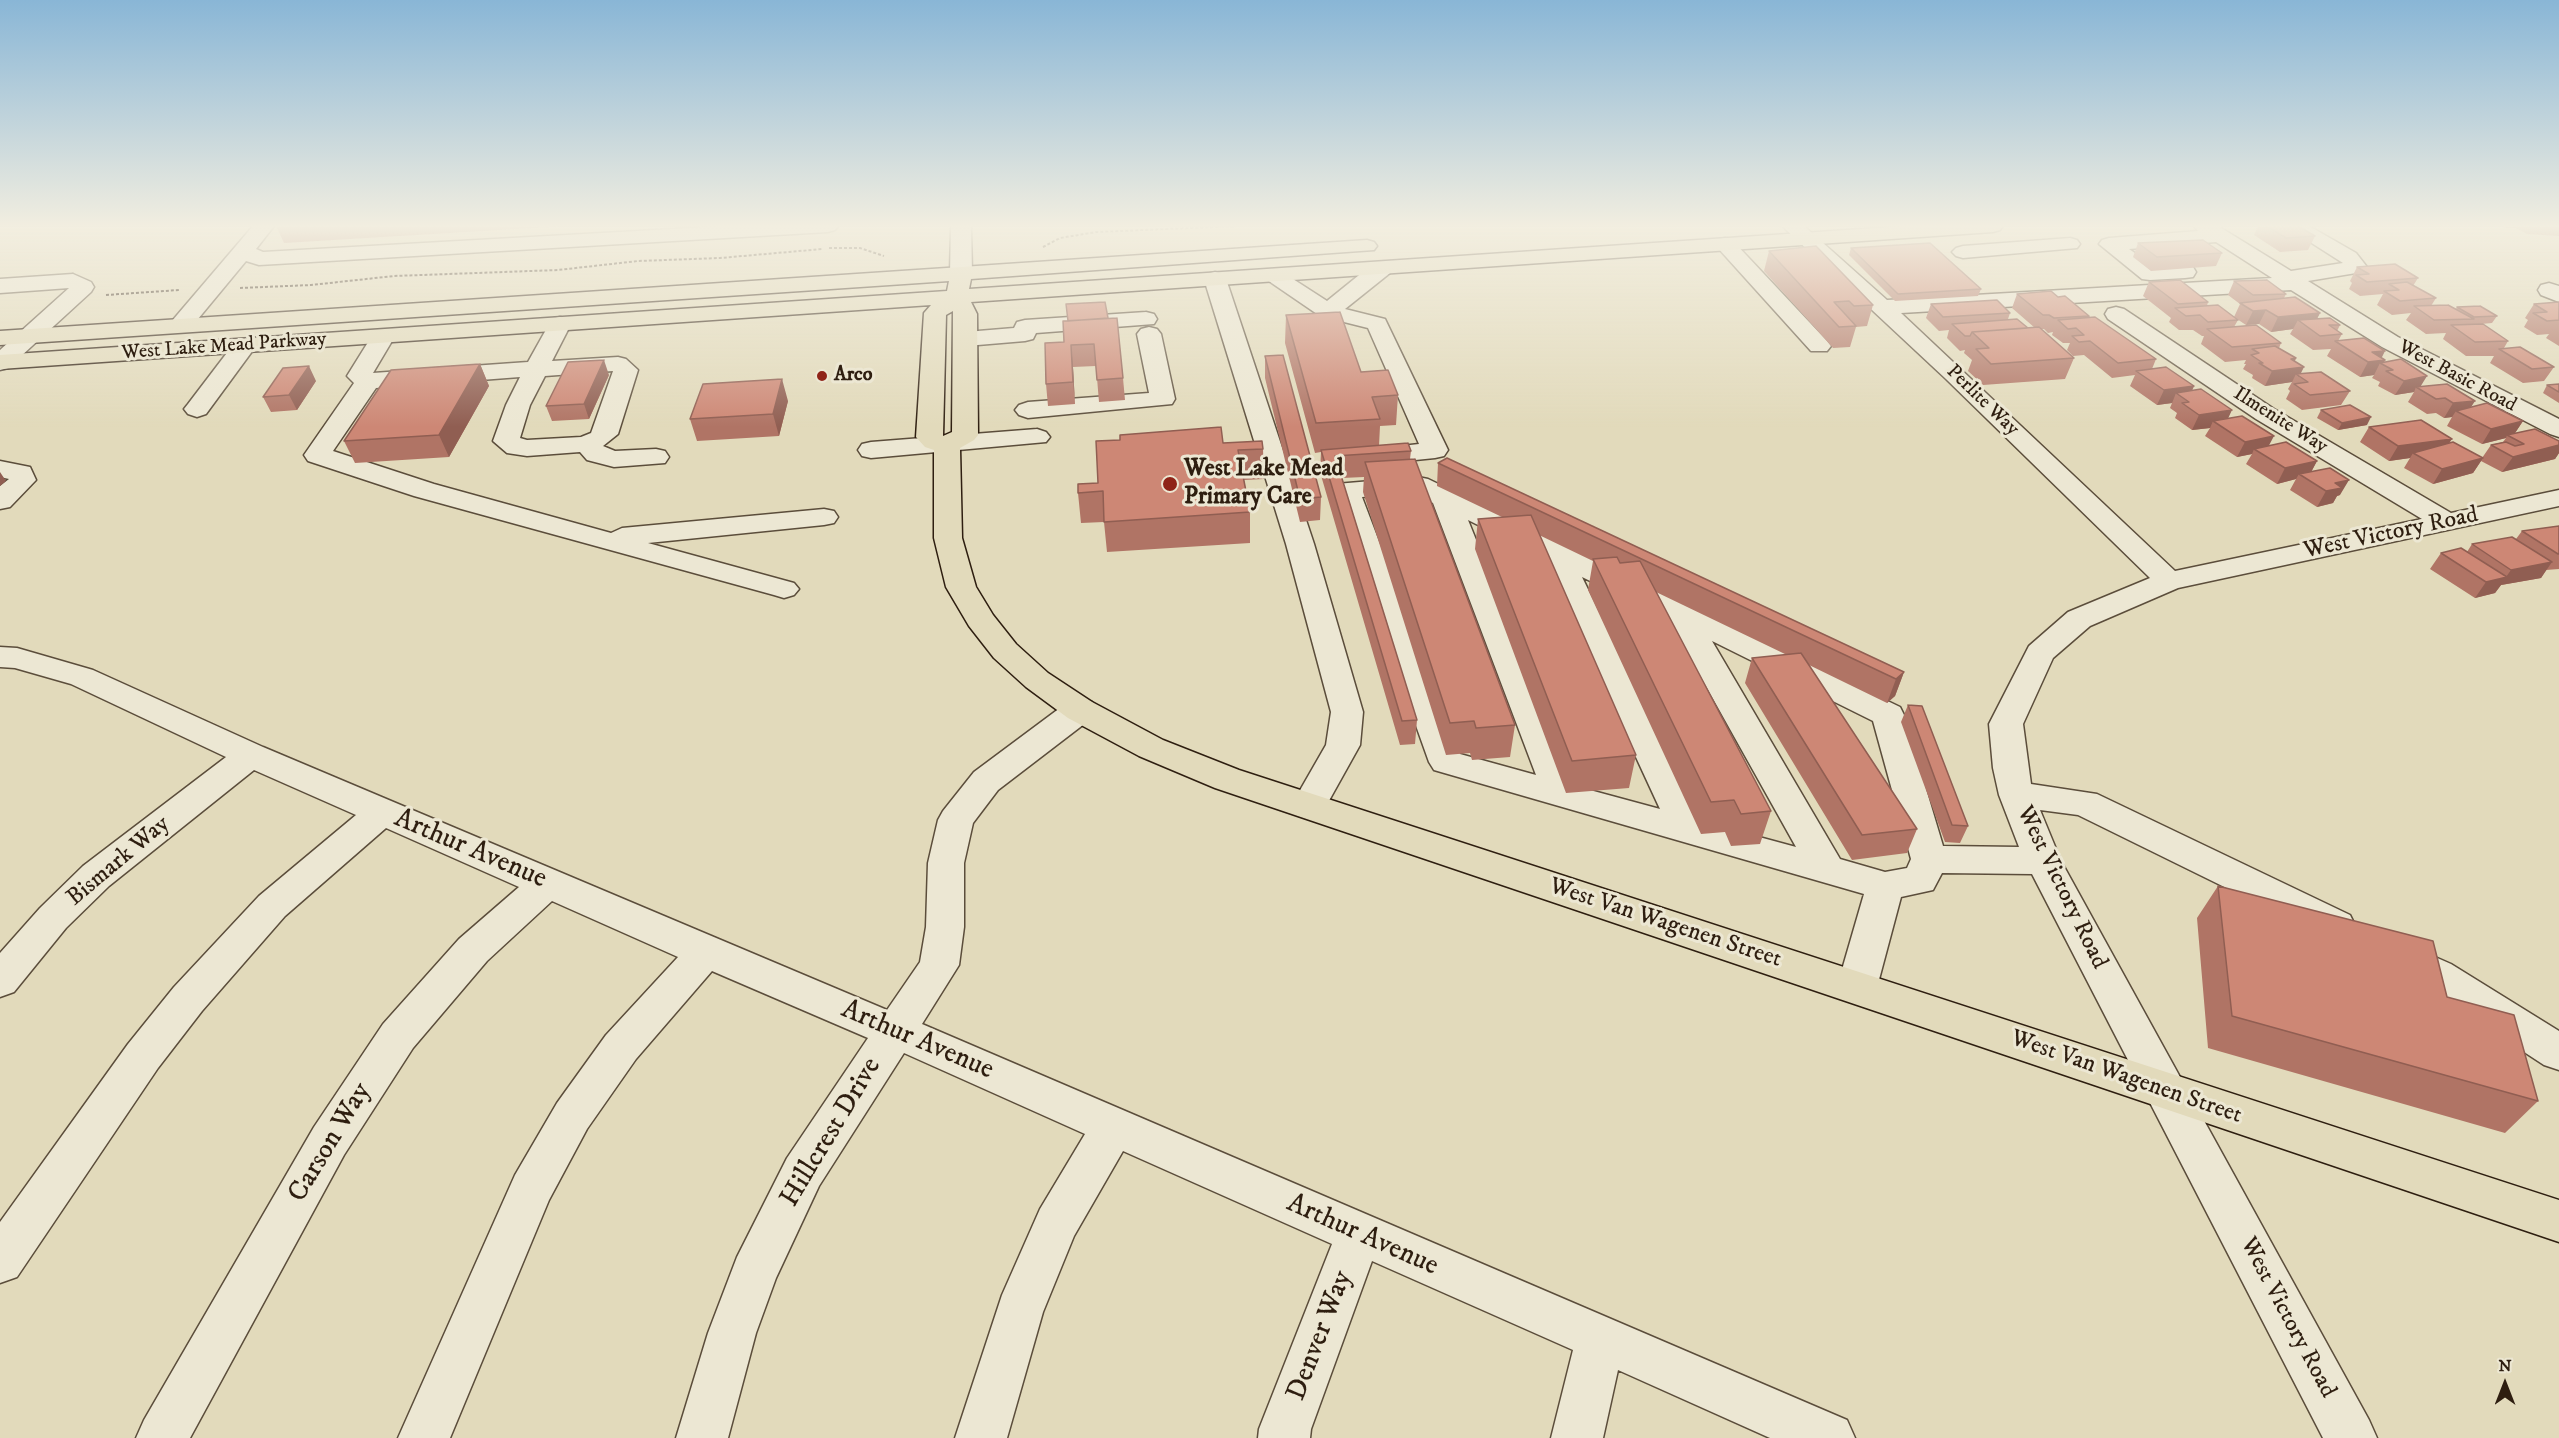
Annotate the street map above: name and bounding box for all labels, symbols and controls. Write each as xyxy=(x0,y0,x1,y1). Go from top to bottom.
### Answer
street label: West Lake Mead Parkway xyxy=(121,328,327,366)
street label: West Basic Road xyxy=(2394,336,2520,418)
street label: Perlite Way xyxy=(1941,360,2023,442)
place label: Arco xyxy=(834,364,872,388)
marker: Arco xyxy=(815,369,829,383)
street label: Ilmenite Way xyxy=(2228,382,2332,460)
place label: West Lake Mead Primary Care xyxy=(1184,456,1344,512)
marker: West Lake Mead Primary Care xyxy=(1161,475,1179,493)
street label: West Victory Road xyxy=(2301,501,2481,567)
street label: West Victory Road xyxy=(2009,802,2113,974)
street label: Arthur Avenue xyxy=(389,803,551,897)
street label: Bismark Way xyxy=(62,811,176,913)
street label: West Van Wagenen Street xyxy=(1545,873,1785,975)
street label: Arthur Avenue xyxy=(836,994,998,1088)
street label: West Van Wagenen Street xyxy=(2007,1025,2245,1131)
street label: Hillcrest Drive xyxy=(774,1052,890,1214)
street label: Carson Way xyxy=(282,1077,380,1209)
street label: Arthur Avenue xyxy=(1281,1188,1443,1284)
street label: West Victory Road xyxy=(2233,1233,2341,1403)
street label: Denver Way xyxy=(1281,1266,1361,1406)
north arrow xyxy=(2475,1354,2535,1414)
text: N xyxy=(2498,1356,2512,1376)

